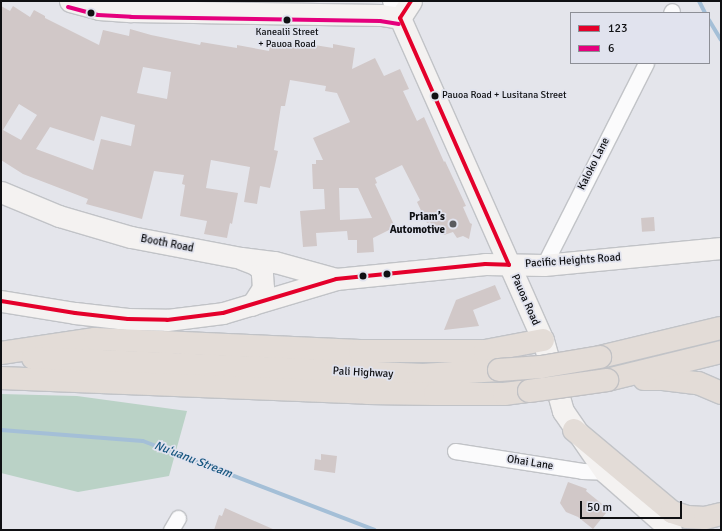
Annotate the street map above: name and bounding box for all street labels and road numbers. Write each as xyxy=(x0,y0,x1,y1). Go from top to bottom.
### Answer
street label: Kaloko Lane xyxy=(575,136,613,192)
street label: Booth Road xyxy=(139,232,195,256)
street label: Pacific Heights Road xyxy=(525,251,621,271)
street label: Pauoa Road xyxy=(508,272,542,328)
street label: Pali Highway xyxy=(332,365,394,381)
street label: Ohai Lane xyxy=(506,453,554,473)

